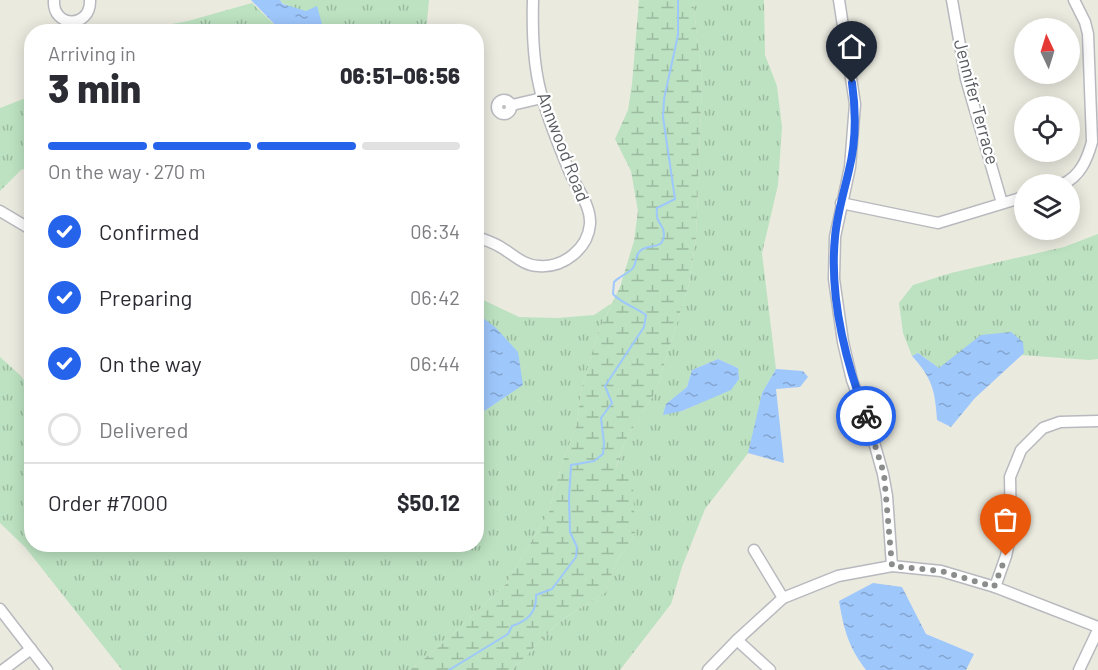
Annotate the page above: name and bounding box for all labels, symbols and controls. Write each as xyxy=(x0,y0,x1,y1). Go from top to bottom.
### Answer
north arrow xyxy=(1014,18,1080,84)
map controls xyxy=(1014,18,1080,240)
pin xyxy=(826,21,877,83)
icon: home xyxy=(835,30,868,63)
street label: Jennifer Terrace xyxy=(950,37,1004,167)
text: Arriving in xyxy=(48,41,136,65)
text: 06:51–06:56 xyxy=(340,62,460,88)
text: 3 min xyxy=(48,64,141,111)
street label: Annwood Road xyxy=(533,89,595,205)
button: locate xyxy=(1014,96,1080,162)
text: On the way · 270 m xyxy=(48,159,206,183)
button: layers xyxy=(1014,174,1080,240)
icon: check xyxy=(48,215,81,248)
text: Confirmed xyxy=(99,218,199,244)
text: 06:34 xyxy=(410,219,460,243)
icon: check xyxy=(48,281,81,314)
text: Preparing xyxy=(99,284,192,310)
text: 06:42 xyxy=(410,285,460,309)
icon: check xyxy=(48,347,81,380)
text: On the way xyxy=(99,350,202,376)
text: 06:44 xyxy=(410,351,460,375)
courier xyxy=(836,386,896,446)
icon: bike xyxy=(850,400,883,433)
text: Delivered xyxy=(99,416,188,442)
text: Order #7000 xyxy=(48,489,168,515)
text: $50.12 xyxy=(397,489,460,515)
pin xyxy=(980,494,1031,556)
icon: bag xyxy=(989,503,1022,536)

